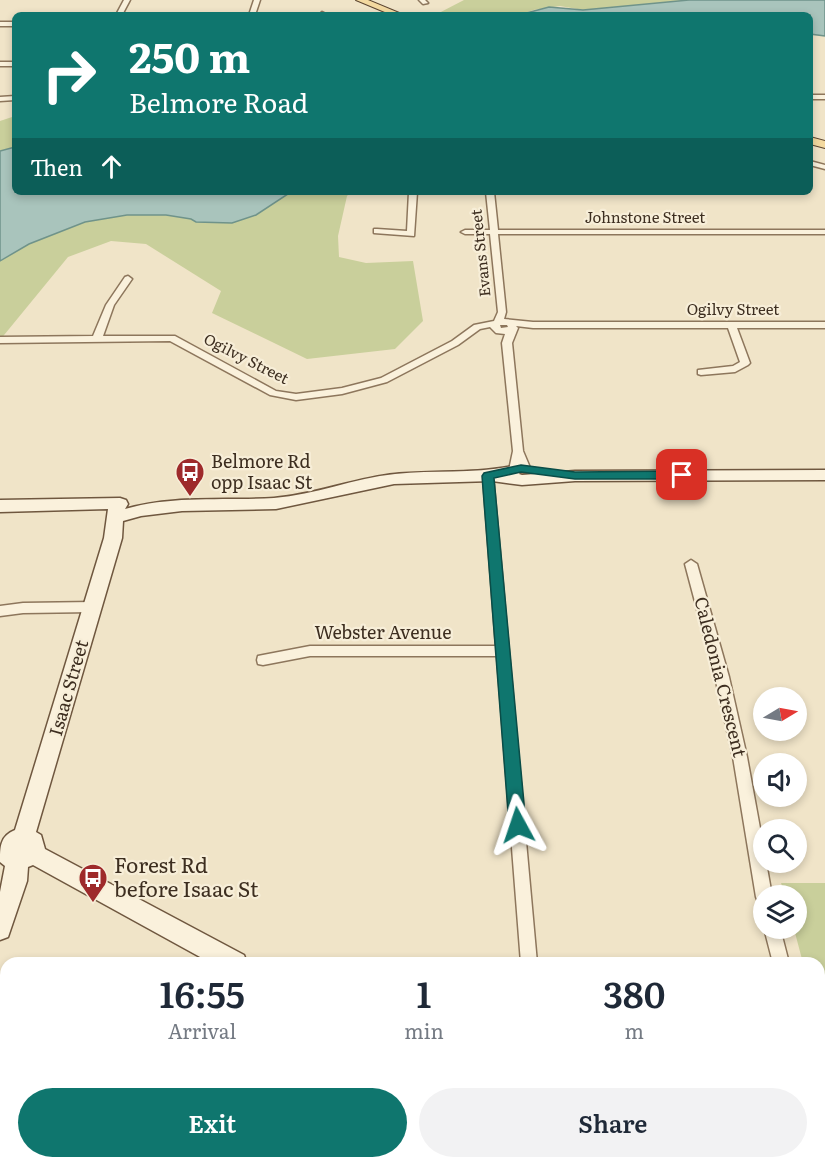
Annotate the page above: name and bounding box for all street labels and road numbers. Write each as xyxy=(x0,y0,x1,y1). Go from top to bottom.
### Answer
street label: Johnstone Street xyxy=(585,205,705,228)
street label: Evans Street xyxy=(463,208,496,298)
street label: Ogilvy Street xyxy=(687,297,779,320)
street label: Ogilvy Street xyxy=(200,326,293,389)
street label: Caledonia Crescent xyxy=(688,594,755,760)
street label: Webster Avenue xyxy=(314,618,452,645)
street label: Isaac Street xyxy=(41,636,94,739)

